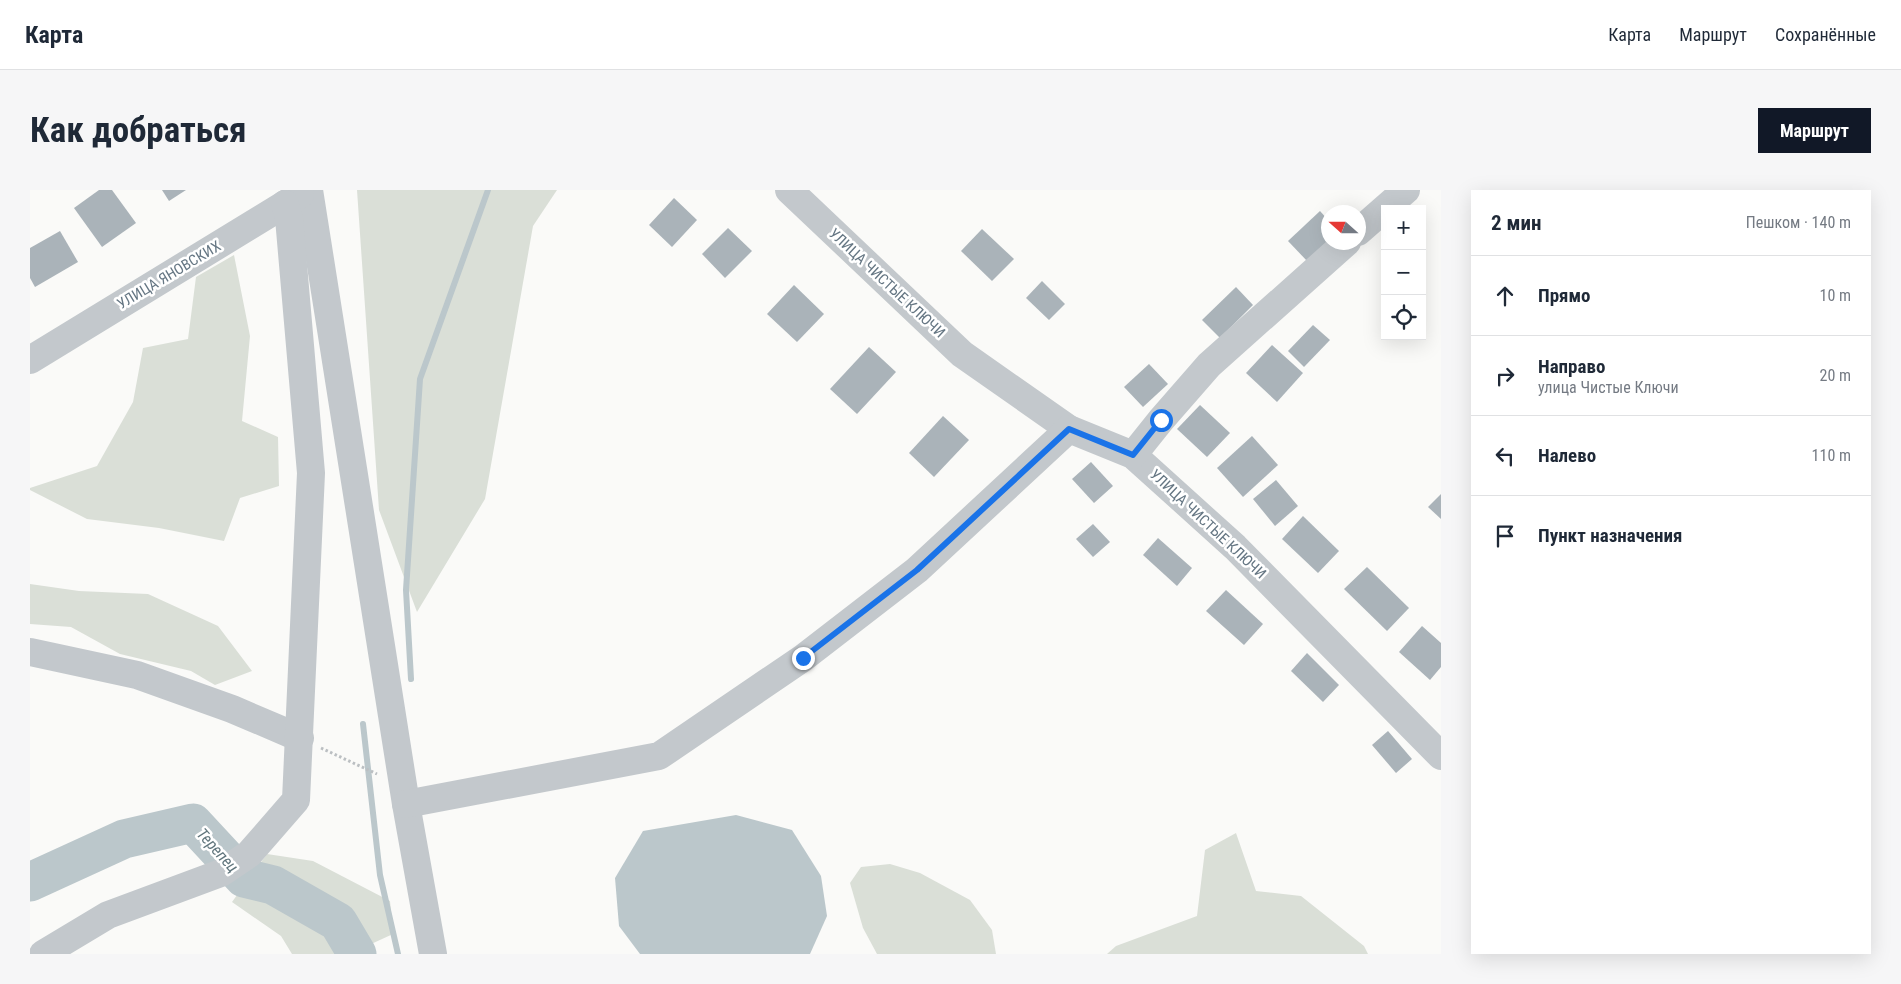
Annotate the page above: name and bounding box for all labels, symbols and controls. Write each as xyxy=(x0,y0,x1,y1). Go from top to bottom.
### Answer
text: Карта xyxy=(25,21,83,49)
text: Карта xyxy=(1608,24,1651,45)
text: Маршрут xyxy=(1679,24,1747,45)
text: Сохранённые xyxy=(1775,24,1876,45)
button: Маршрут xyxy=(1758,108,1871,153)
text: Как добраться xyxy=(30,110,246,151)
north arrow xyxy=(1321,205,1366,250)
map controls xyxy=(1381,205,1426,340)
button: + xyxy=(1381,205,1426,250)
text: 2 мин xyxy=(1491,211,1541,235)
text: Пешком · 140 m xyxy=(1746,213,1851,232)
street label: УЛИЦА ЧИСТЫЕ КЛЮЧИ xyxy=(825,225,949,341)
street label: УЛИЦА ЯНОВСКИХ xyxy=(114,237,224,313)
button: − xyxy=(1381,250,1426,295)
icon: ahead xyxy=(1491,282,1519,310)
text: Прямо xyxy=(1538,284,1591,307)
text: 10 m xyxy=(1819,286,1851,305)
button: locate xyxy=(1381,295,1426,340)
text: Направо xyxy=(1538,355,1605,378)
icon: right xyxy=(1491,362,1519,390)
text: 20 m xyxy=(1819,366,1851,385)
text: улица Чистые Ключи xyxy=(1538,378,1679,397)
route start xyxy=(1150,409,1173,432)
icon: left xyxy=(1491,442,1519,470)
text: Налево xyxy=(1538,444,1596,467)
text: 110 m xyxy=(1812,446,1851,465)
street label: УЛИЦА ЧИСТЫЕ КЛЮЧИ xyxy=(1146,466,1270,582)
icon: arrive xyxy=(1491,522,1519,550)
text: Пункт назначения xyxy=(1538,524,1682,547)
route end xyxy=(792,647,815,670)
water label: Терепец xyxy=(193,824,242,876)

